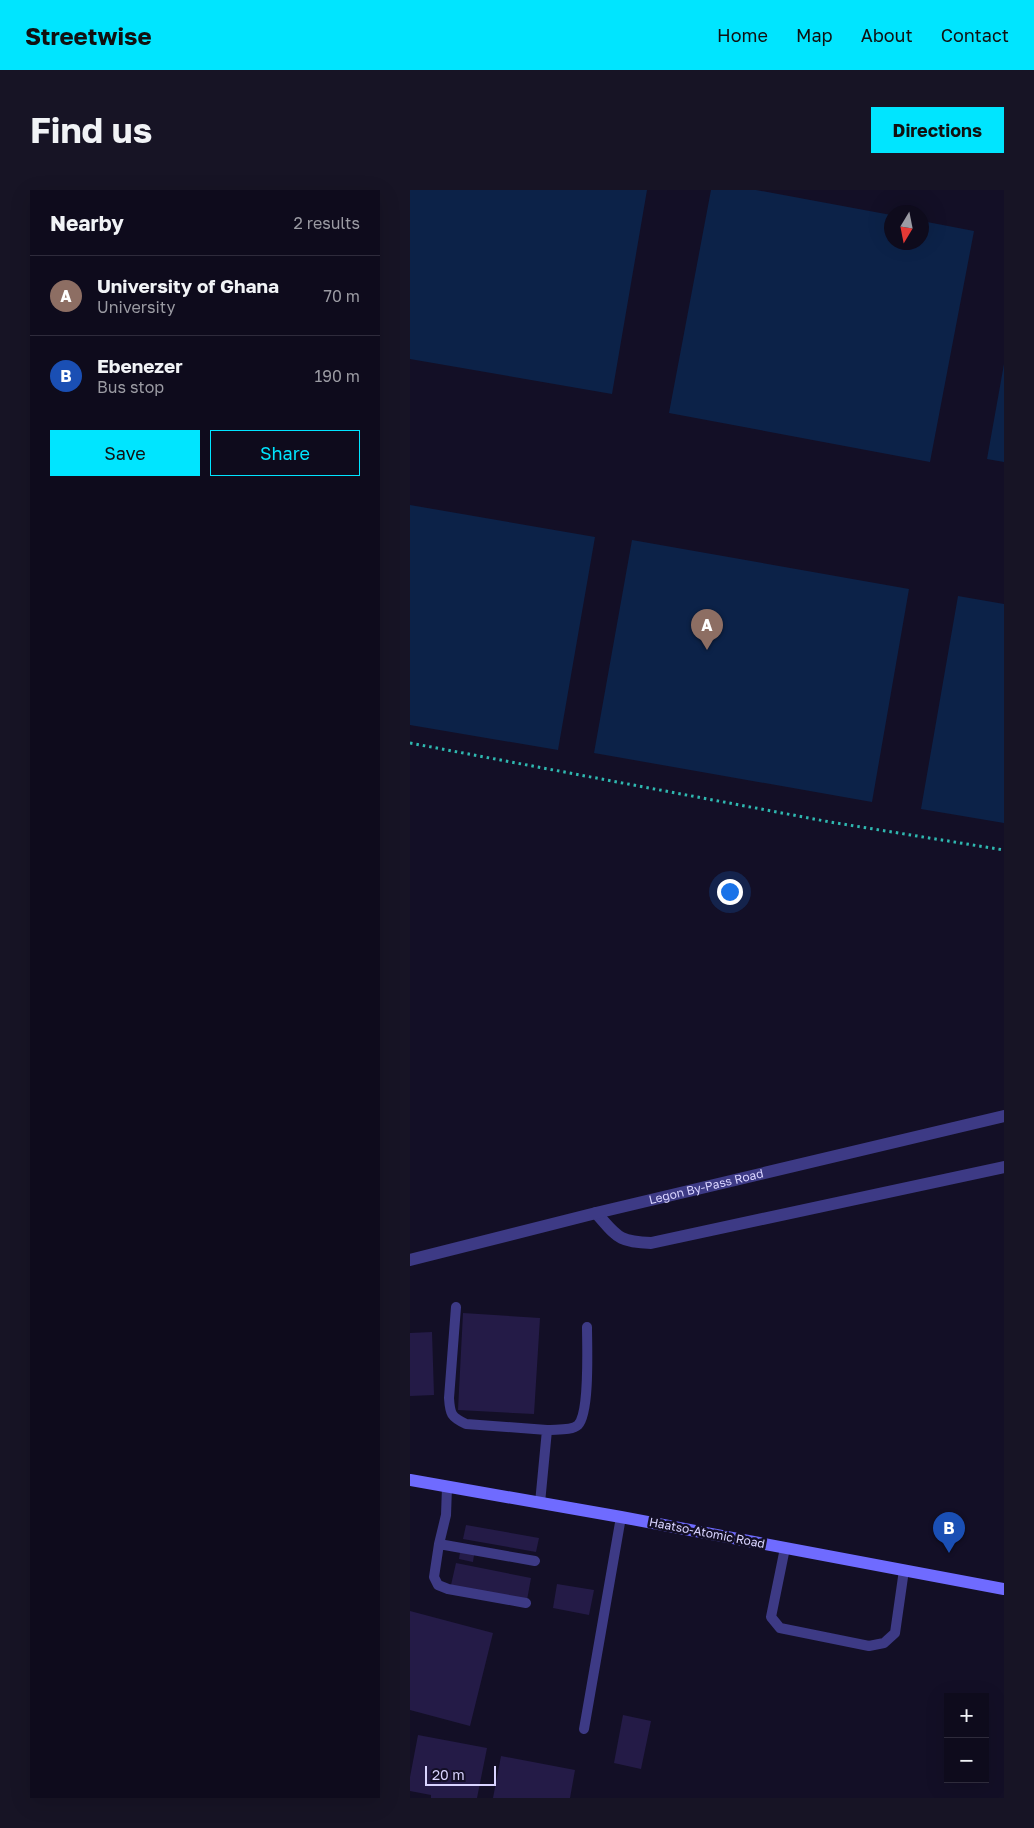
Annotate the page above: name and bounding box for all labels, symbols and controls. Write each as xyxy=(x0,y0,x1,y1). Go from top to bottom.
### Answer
text: Streetwise xyxy=(25,21,152,50)
text: Home xyxy=(717,24,768,46)
text: Map xyxy=(796,24,833,46)
text: About xyxy=(861,24,913,46)
text: Contact xyxy=(941,24,1009,46)
button: Directions xyxy=(871,107,1004,153)
text: Find us xyxy=(30,109,152,151)
north arrow xyxy=(884,205,929,250)
text: Nearby xyxy=(50,210,124,236)
text: 2 results xyxy=(294,213,360,233)
text: University of Ghana xyxy=(97,274,279,297)
text: A xyxy=(60,286,72,306)
text: 70 m xyxy=(323,286,360,306)
text: University xyxy=(97,297,175,317)
text: Ebenezer xyxy=(97,354,183,377)
text: B xyxy=(60,366,72,386)
text: 190 m xyxy=(314,366,360,386)
text: Bus stop xyxy=(97,377,164,397)
button: Save xyxy=(50,430,200,476)
button: Share xyxy=(210,430,360,476)
pin: A xyxy=(691,609,723,650)
your location xyxy=(717,879,743,905)
street label: Legon By-Pass Road xyxy=(647,1165,765,1207)
pin: B xyxy=(933,1512,965,1553)
street label: Haatso-Atomic Road xyxy=(648,1514,766,1551)
map controls xyxy=(944,1693,989,1783)
button: + xyxy=(944,1693,989,1738)
button: − xyxy=(944,1738,989,1783)
scale bar xyxy=(425,1763,496,1786)
text: 20 m xyxy=(432,1766,465,1783)

